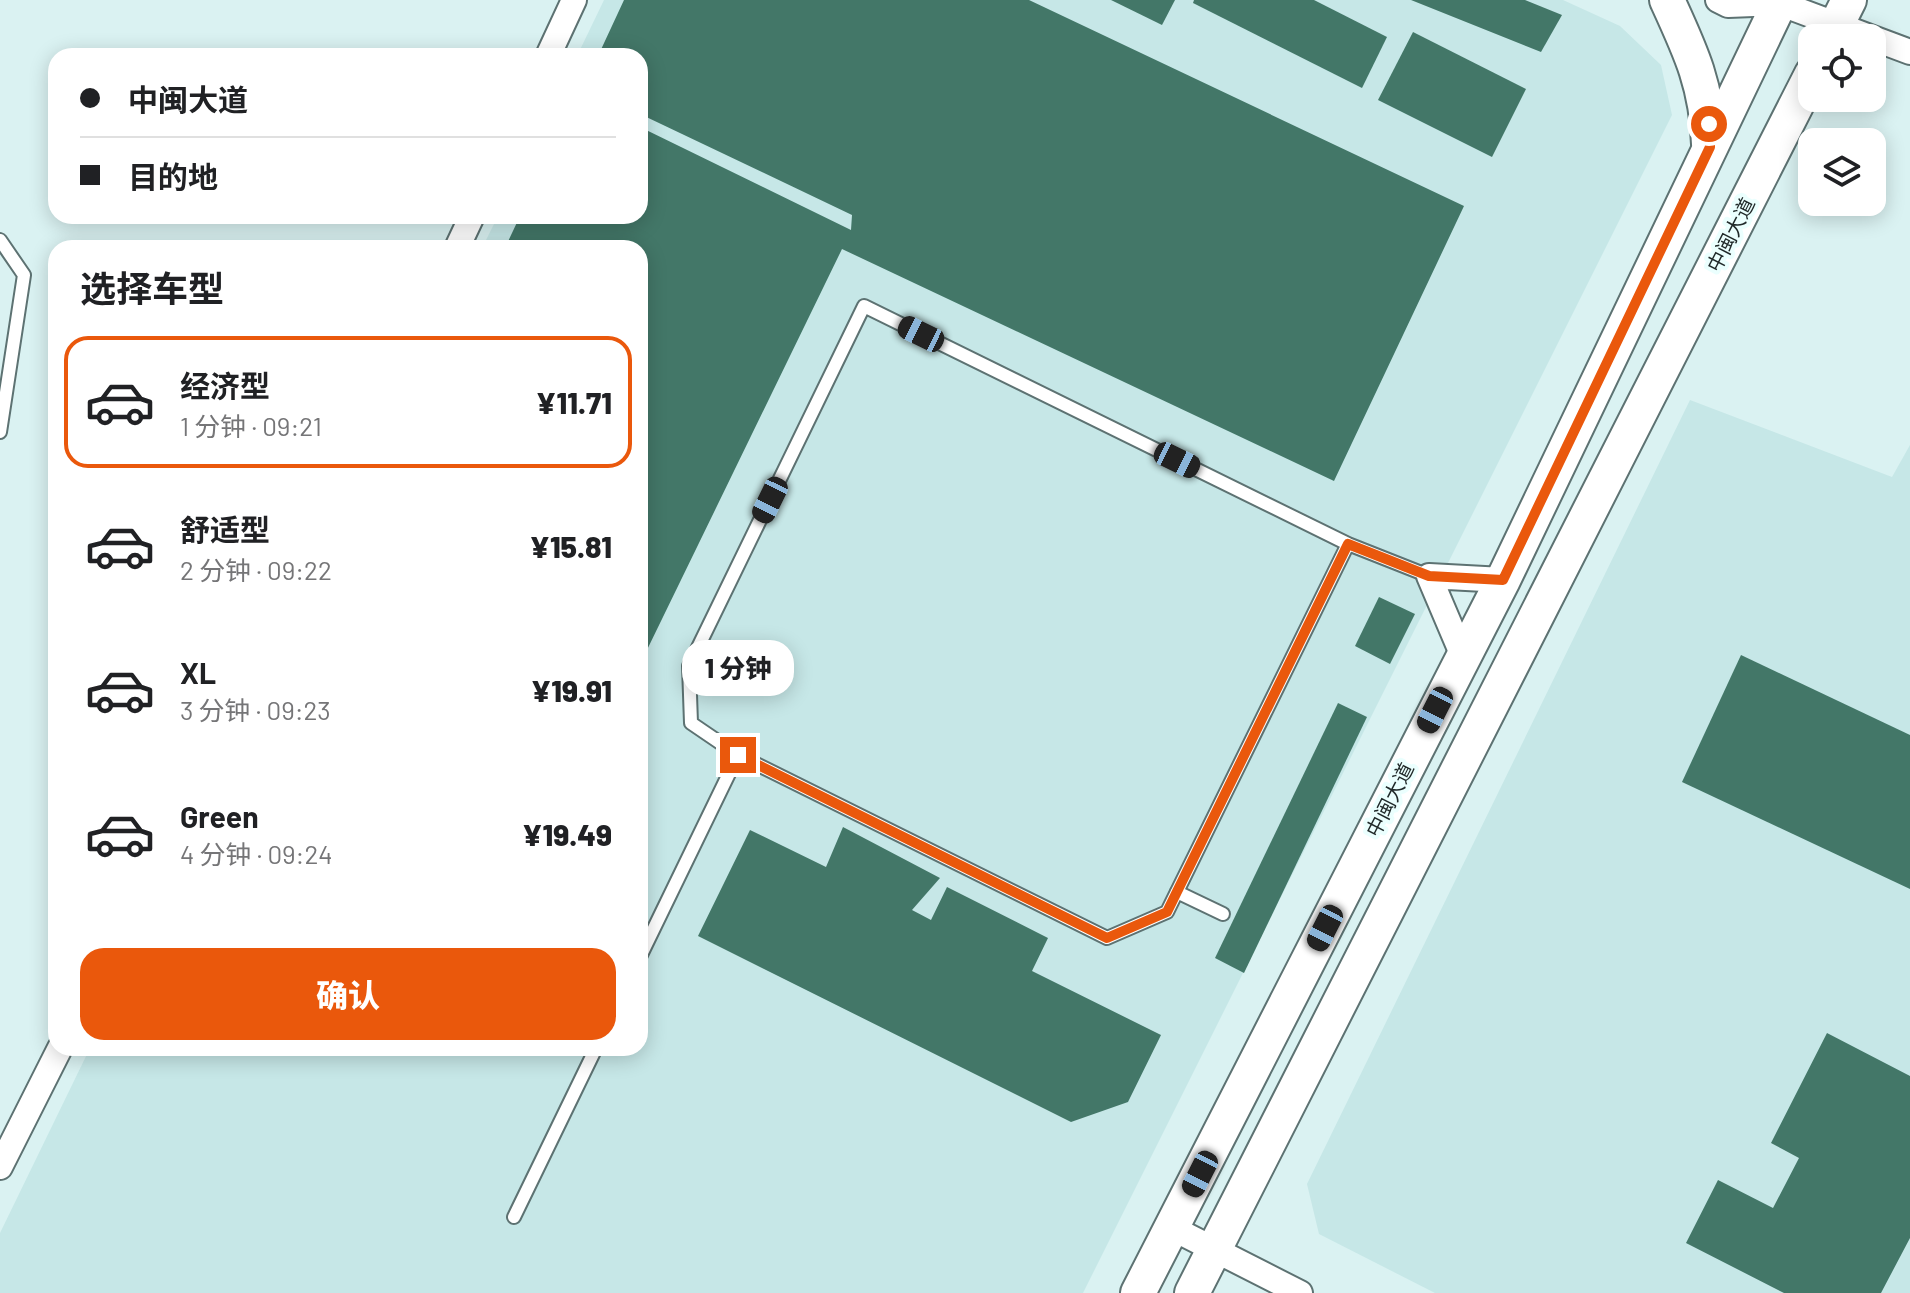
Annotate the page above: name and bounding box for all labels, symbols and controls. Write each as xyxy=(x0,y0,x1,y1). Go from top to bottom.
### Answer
map controls xyxy=(1798,24,1886,216)
button: locate xyxy=(1798,24,1886,112)
text: 中闽大道 xyxy=(128,81,248,117)
route start xyxy=(1691,106,1727,142)
button: layers xyxy=(1798,128,1886,216)
text: 目的地 xyxy=(128,158,218,194)
street label: 中闽大道 xyxy=(1701,193,1759,276)
text: 选择车型 xyxy=(80,266,224,309)
car xyxy=(894,313,948,355)
icon: car xyxy=(84,366,156,438)
text: 经济型 xyxy=(180,367,270,403)
text: ¥11.71 xyxy=(536,384,612,420)
text: 1 分钟 · 09:21 xyxy=(180,410,322,441)
car xyxy=(1150,439,1204,481)
car xyxy=(749,473,791,527)
icon: car xyxy=(84,510,156,582)
text: 舒适型 xyxy=(180,511,270,547)
text: ¥15.81 xyxy=(529,528,612,564)
text: 2 分钟 · 09:22 xyxy=(180,554,332,585)
callout: 1 分钟 xyxy=(682,639,794,695)
text: 1 分钟 xyxy=(705,652,771,683)
icon: car xyxy=(84,654,156,726)
text: XL xyxy=(180,654,216,690)
text: ¥19.91 xyxy=(531,672,612,708)
car xyxy=(1413,683,1457,737)
text: 3 分钟 · 09:23 xyxy=(180,694,331,725)
route end xyxy=(720,737,756,773)
street label: 中闽大道 xyxy=(1360,758,1418,841)
icon: car xyxy=(84,798,156,870)
text: Green xyxy=(180,798,259,834)
text: ¥19.49 xyxy=(522,816,612,852)
text: 4 分钟 · 09:24 xyxy=(180,838,333,869)
car xyxy=(1303,901,1347,955)
button: 确认 xyxy=(80,948,616,1040)
car xyxy=(1178,1147,1222,1201)

